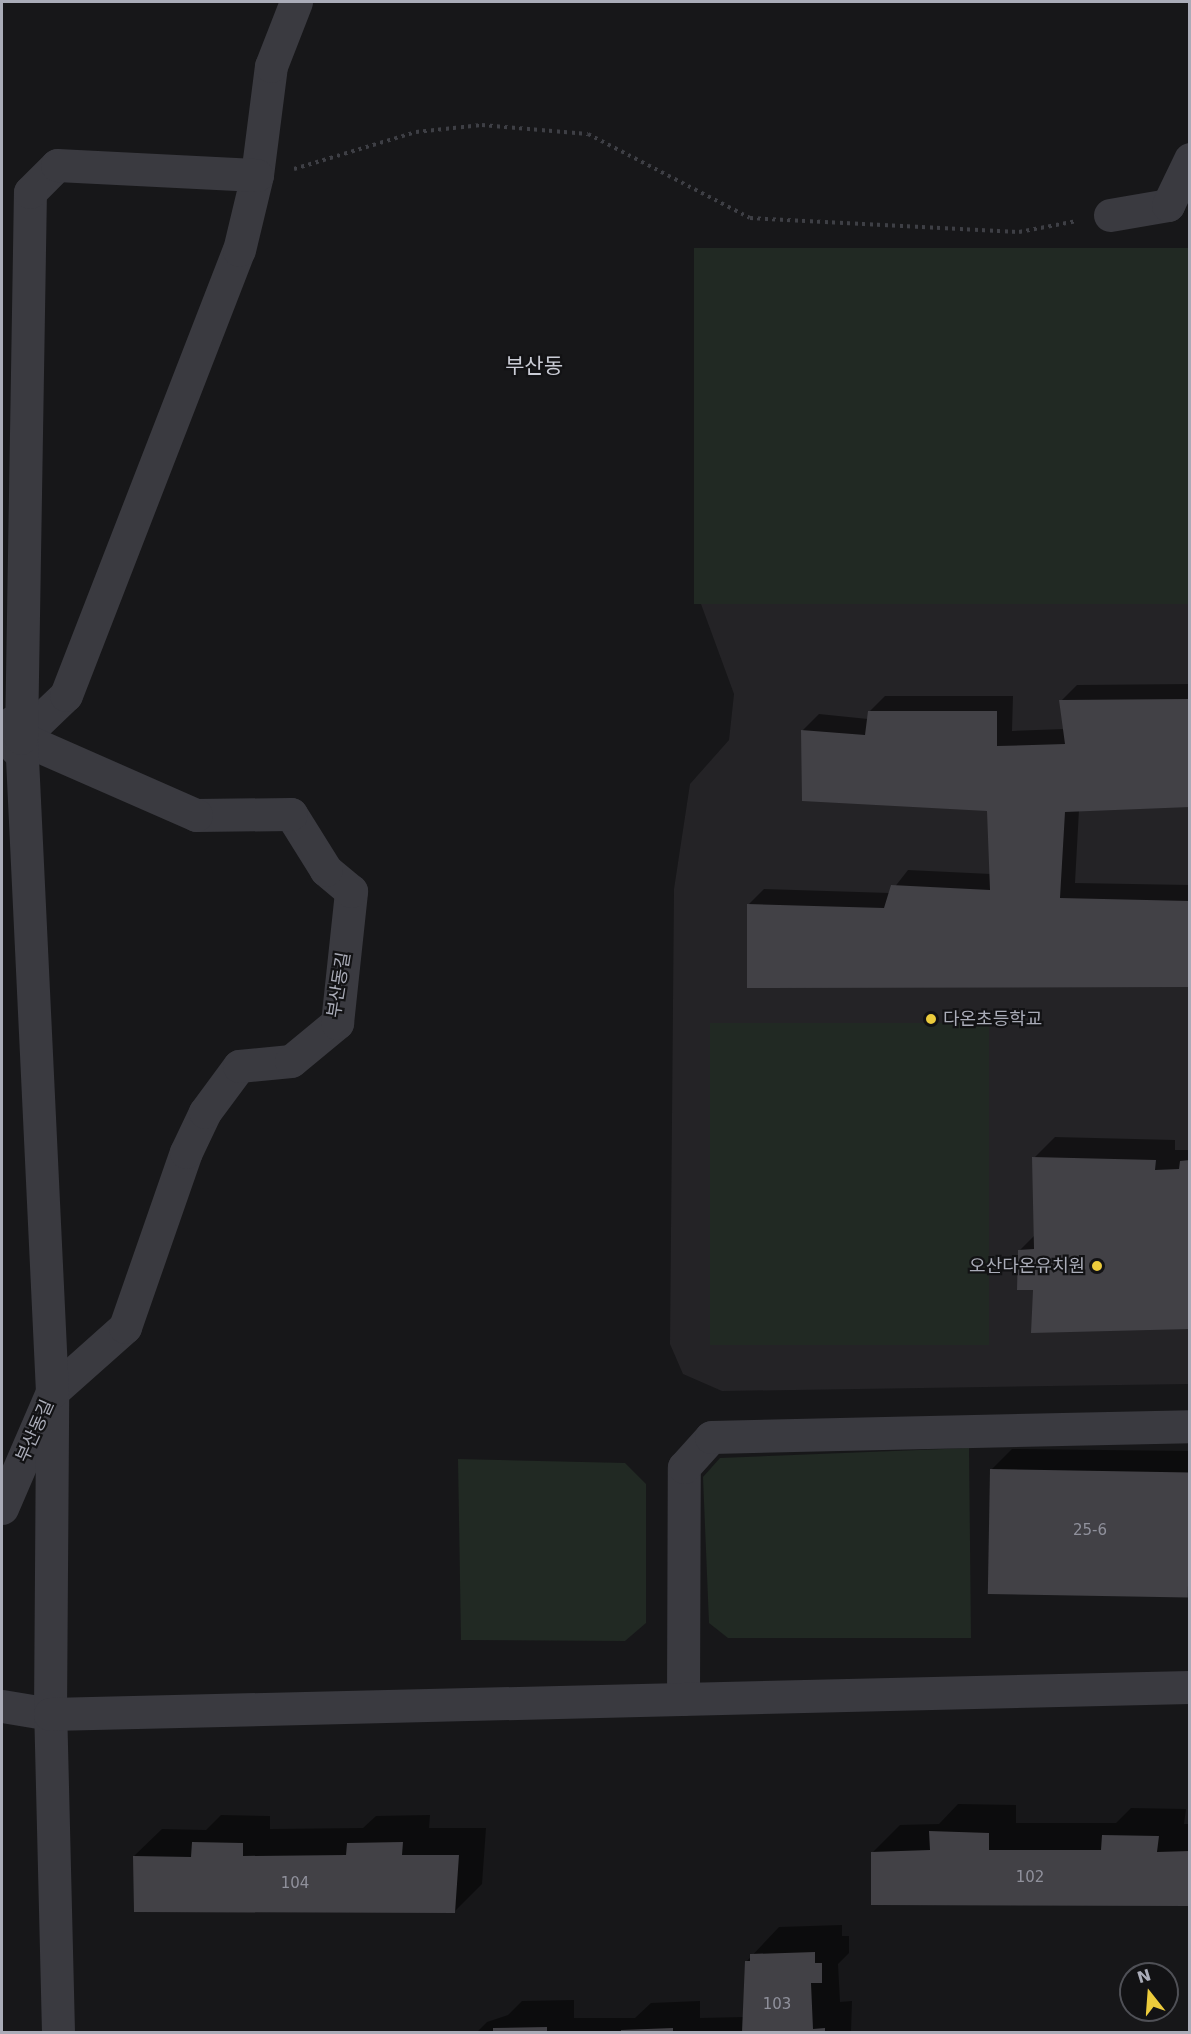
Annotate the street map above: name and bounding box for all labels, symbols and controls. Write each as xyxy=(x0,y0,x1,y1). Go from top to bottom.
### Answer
district label: 부산동 xyxy=(505,353,563,379)
street label: 부산동길 xyxy=(323,951,355,1019)
place label: 다온초등학교 xyxy=(943,1008,1042,1030)
marker: 다온초등학교 xyxy=(924,1012,938,1026)
place label: 오산다온유치원 xyxy=(969,1255,1085,1277)
marker: 오산다온유치원 xyxy=(1090,1259,1104,1273)
street label: 부산동길 xyxy=(12,1396,58,1466)
house number: 25-6 xyxy=(1073,1522,1107,1540)
house number: 102 xyxy=(1016,1869,1044,1887)
house number: 104 xyxy=(281,1875,309,1893)
north arrow xyxy=(1119,1962,1179,2022)
text: N xyxy=(1135,1965,1153,1987)
house number: 103 xyxy=(763,1996,791,2014)

